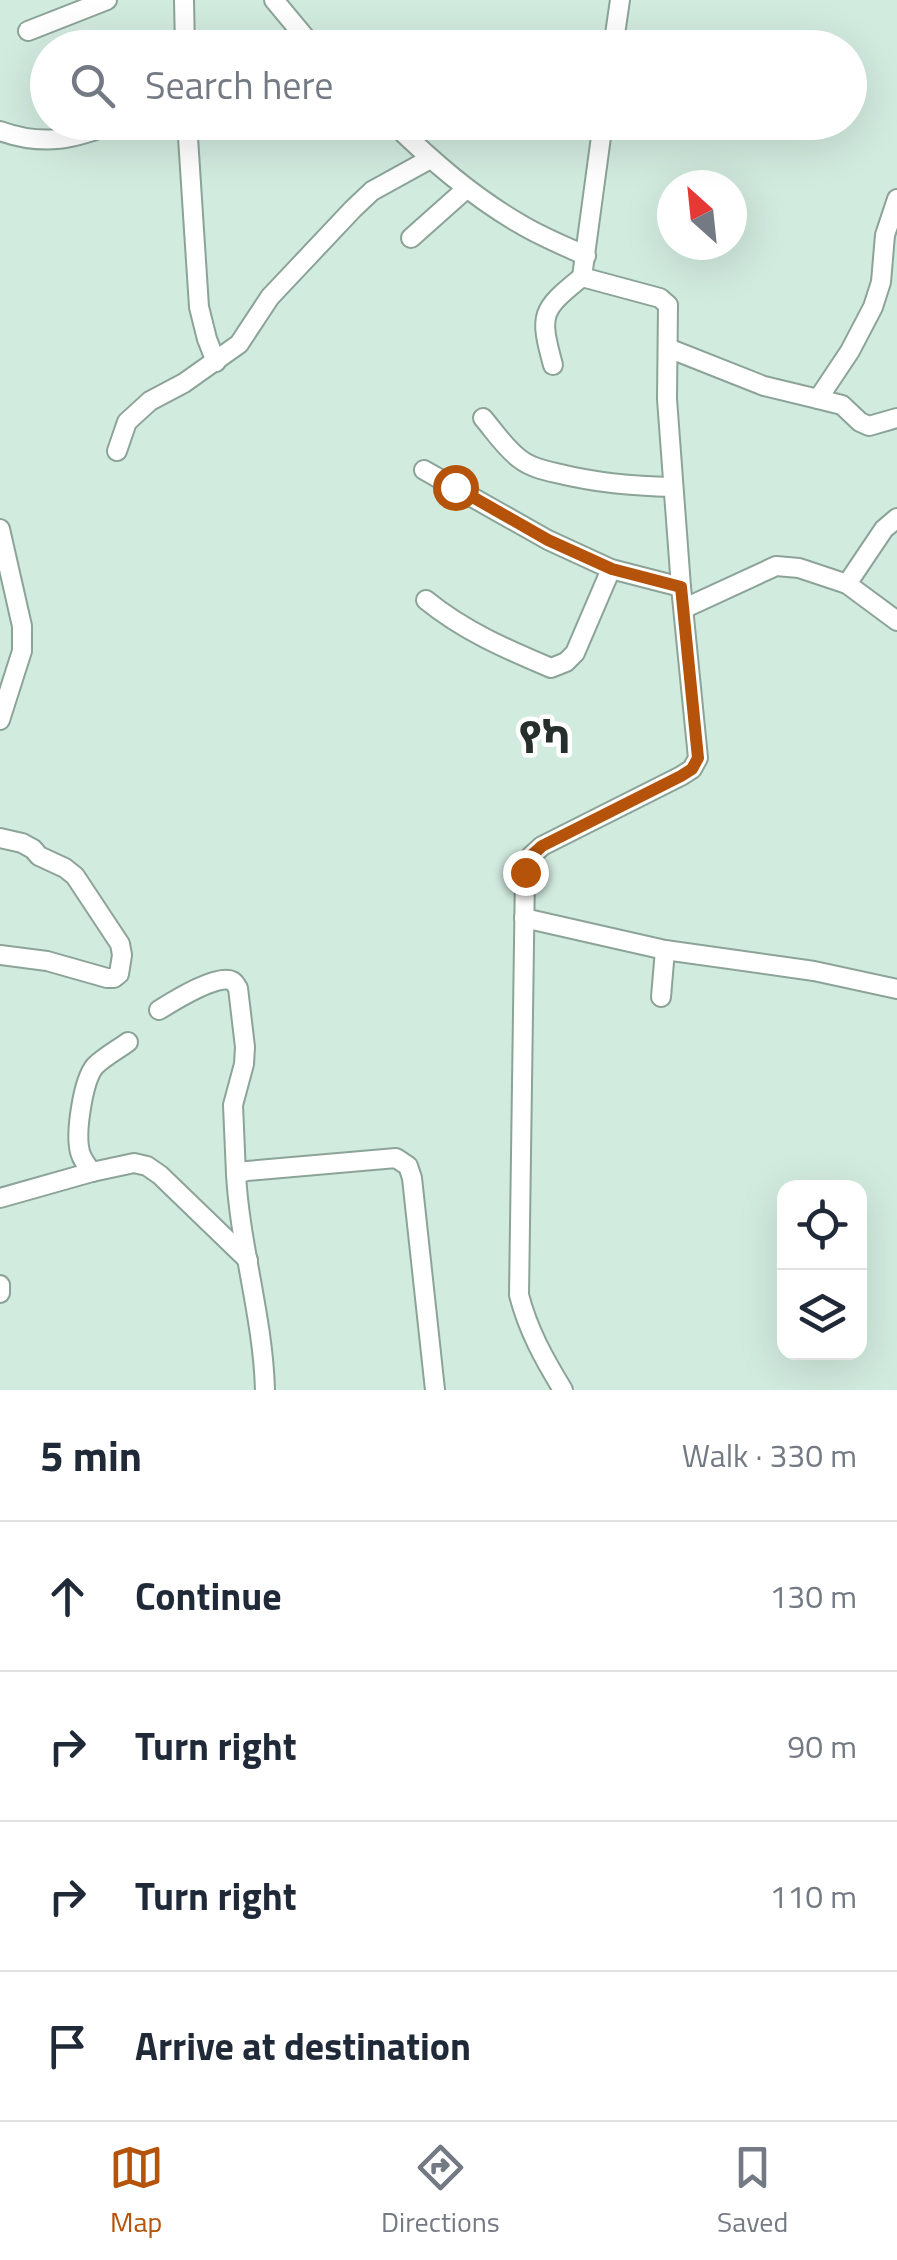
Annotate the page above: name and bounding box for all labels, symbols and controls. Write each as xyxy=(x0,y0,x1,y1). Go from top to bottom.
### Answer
search box xyxy=(30,30,867,140)
text: Search here xyxy=(145,56,333,114)
icon: search xyxy=(65,58,120,113)
north arrow xyxy=(657,170,747,260)
route start xyxy=(433,465,479,511)
district label: የካ xyxy=(518,702,572,770)
route end xyxy=(503,850,549,896)
map controls xyxy=(777,1180,867,1360)
button: locate xyxy=(777,1180,867,1270)
button: layers xyxy=(777,1270,867,1360)
text: 5 min xyxy=(40,1423,142,1487)
text: Walk · 330 m xyxy=(682,1431,857,1479)
text: Continue xyxy=(135,1567,282,1625)
icon: ahead xyxy=(40,1569,95,1624)
text: 130 m xyxy=(769,1572,857,1620)
text: Turn right xyxy=(135,1717,297,1775)
icon: right xyxy=(40,1719,95,1774)
text: 90 m xyxy=(787,1722,857,1770)
text: Turn right xyxy=(135,1867,297,1925)
icon: right xyxy=(40,1869,95,1924)
text: 110 m xyxy=(769,1872,857,1920)
text: Arrive at destination xyxy=(135,2017,471,2075)
icon: arrive xyxy=(40,2019,95,2074)
tab: Map xyxy=(109,2140,164,2243)
tab: Directions xyxy=(381,2140,500,2243)
tab: Saved xyxy=(717,2140,788,2243)

